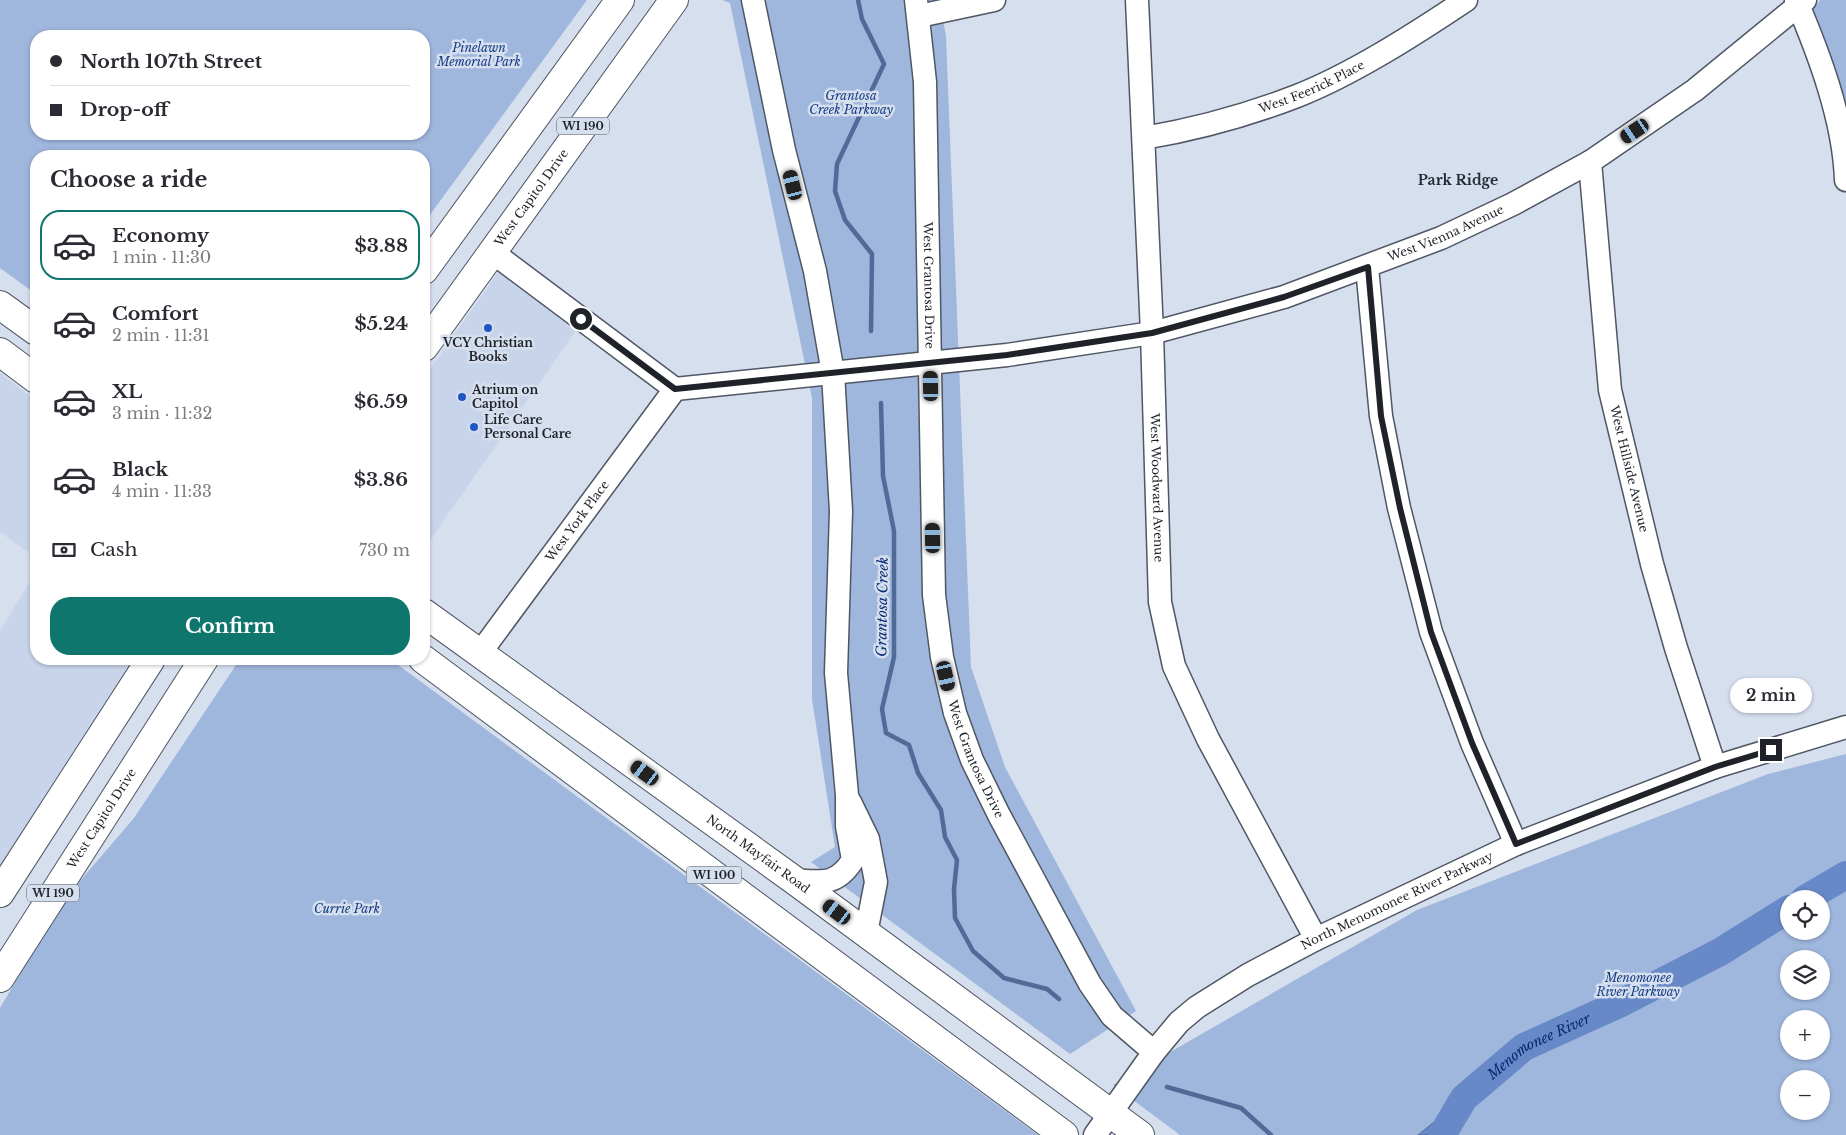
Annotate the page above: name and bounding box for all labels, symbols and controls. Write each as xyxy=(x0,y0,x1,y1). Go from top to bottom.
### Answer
park label: Pinelawn Memorial Park xyxy=(436,40,521,69)
text: North 107th Street xyxy=(80,50,262,73)
street label: West Feerick Place xyxy=(1256,57,1367,116)
park label: Grantosa Creek Parkway xyxy=(809,88,894,117)
text: Drop-off xyxy=(80,98,169,121)
car xyxy=(1618,116,1651,146)
road number: WI 190 xyxy=(557,118,609,134)
street label: West Capitol Drive xyxy=(491,146,571,250)
text: Choose a ride xyxy=(50,166,207,193)
car xyxy=(782,169,803,201)
district label: Park Ridge xyxy=(1418,171,1498,189)
street label: West Vienna Avenue xyxy=(1384,201,1506,265)
street label: West Grantosa Drive xyxy=(920,221,938,349)
icon: car xyxy=(52,223,97,268)
text: Economy xyxy=(112,224,209,247)
text: $3.88 xyxy=(355,234,408,257)
text: 1 min · 11:30 xyxy=(112,247,211,267)
icon: car xyxy=(52,301,97,346)
text: Comfort xyxy=(112,302,199,325)
route start xyxy=(570,308,592,330)
text: $5.24 xyxy=(355,312,408,335)
marker: VCY Christian Books xyxy=(482,322,494,334)
text: 2 min · 11:31 xyxy=(112,325,210,345)
place label: VCY Christian Books xyxy=(442,335,533,364)
car xyxy=(923,371,938,401)
icon: car xyxy=(52,379,97,424)
text: XL xyxy=(112,380,142,403)
place label: Atrium on Capitol xyxy=(471,382,538,411)
text: $6.59 xyxy=(354,390,408,413)
marker: Atrium on Capitol xyxy=(456,391,468,403)
text: 3 min · 11:32 xyxy=(112,403,212,423)
street label: West Hillside Avenue xyxy=(1607,403,1652,534)
place label: Life Care Personal Care xyxy=(484,412,572,441)
street label: West Woodward Avenue xyxy=(1147,412,1167,562)
marker: Life Care Personal Care xyxy=(468,421,480,433)
icon: car xyxy=(52,457,97,502)
text: Black xyxy=(112,458,168,481)
text: $3.86 xyxy=(354,468,408,491)
street label: West York Place xyxy=(542,477,612,565)
text: 4 min · 11:33 xyxy=(112,481,212,501)
car xyxy=(925,523,940,553)
icon: cash xyxy=(50,536,78,564)
text: Cash xyxy=(90,538,137,561)
text: 730 m xyxy=(359,540,410,560)
water label: Grantosa Creek xyxy=(872,557,892,657)
button: Confirm xyxy=(50,597,410,655)
car xyxy=(935,660,956,692)
callout: 2 min xyxy=(1730,678,1812,712)
text: 2 min xyxy=(1746,685,1796,705)
street label: West Grantosa Drive xyxy=(945,698,1007,821)
route end xyxy=(1760,739,1782,761)
car xyxy=(628,758,661,788)
street label: West Capitol Drive xyxy=(63,765,139,872)
street label: North Mayfair Road xyxy=(704,811,813,896)
street label: North Menomonee River Parkway xyxy=(1298,848,1495,953)
road number: WI 100 xyxy=(686,866,742,884)
road number: WI 190 xyxy=(27,884,79,901)
map controls xyxy=(1780,890,1830,1120)
button: locate xyxy=(1780,890,1830,940)
car xyxy=(820,897,853,927)
park label: Currie Park xyxy=(314,901,380,916)
button: layers xyxy=(1780,950,1830,1000)
park label: Menomonee River Parkway xyxy=(1595,970,1680,999)
water label: Menomonee River xyxy=(1483,1009,1594,1084)
button: + xyxy=(1780,1010,1830,1060)
button: − xyxy=(1780,1070,1830,1120)

